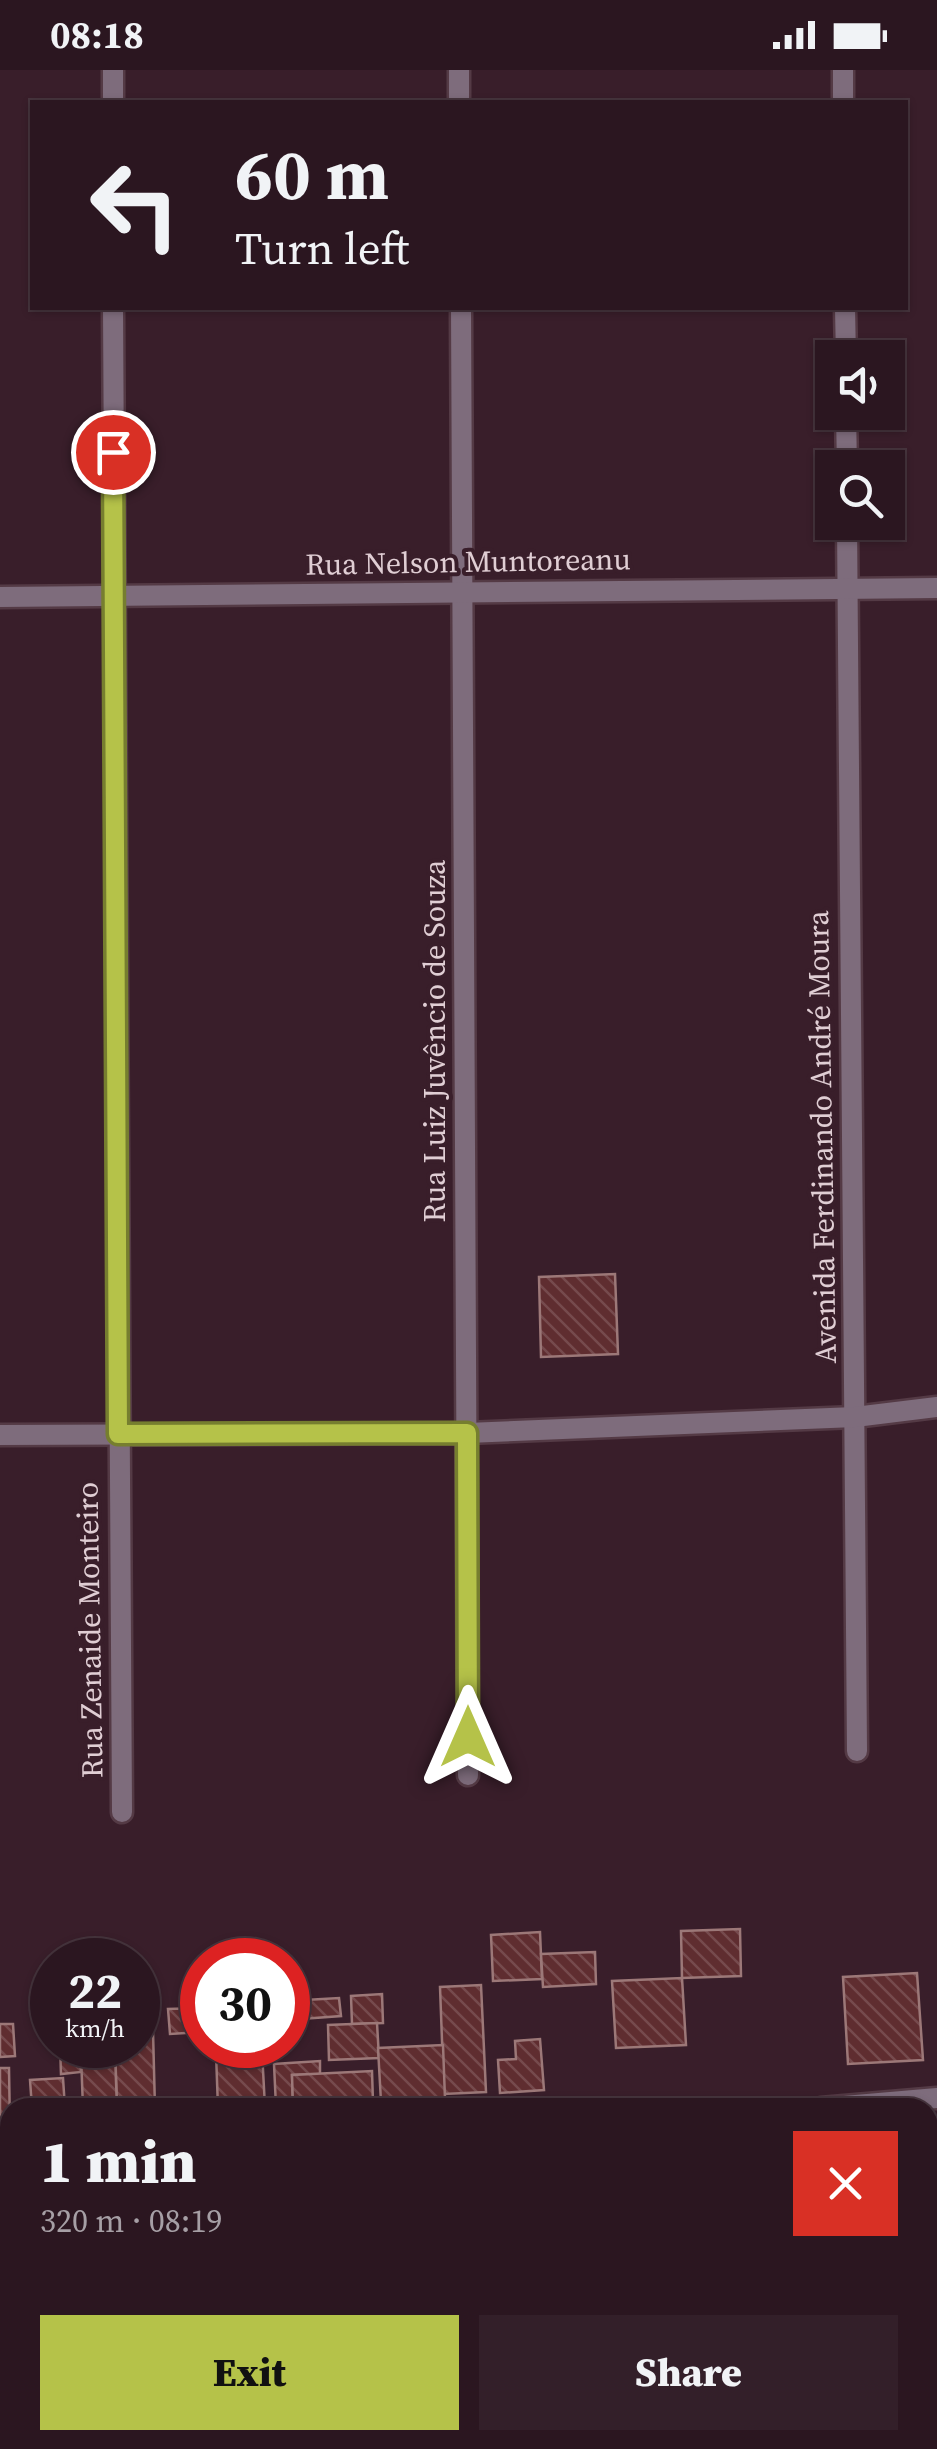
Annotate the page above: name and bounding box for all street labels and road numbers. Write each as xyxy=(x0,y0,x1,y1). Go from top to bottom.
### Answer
street label: Rua Nelson Muntoreanu xyxy=(305,538,631,585)
street label: Rua Luiz Juvêncio de Souza xyxy=(414,859,455,1222)
street label: Avenida Ferdinando André Moura xyxy=(797,909,846,1364)
street label: Rua Zenaide Monteiro xyxy=(66,1482,113,1778)

